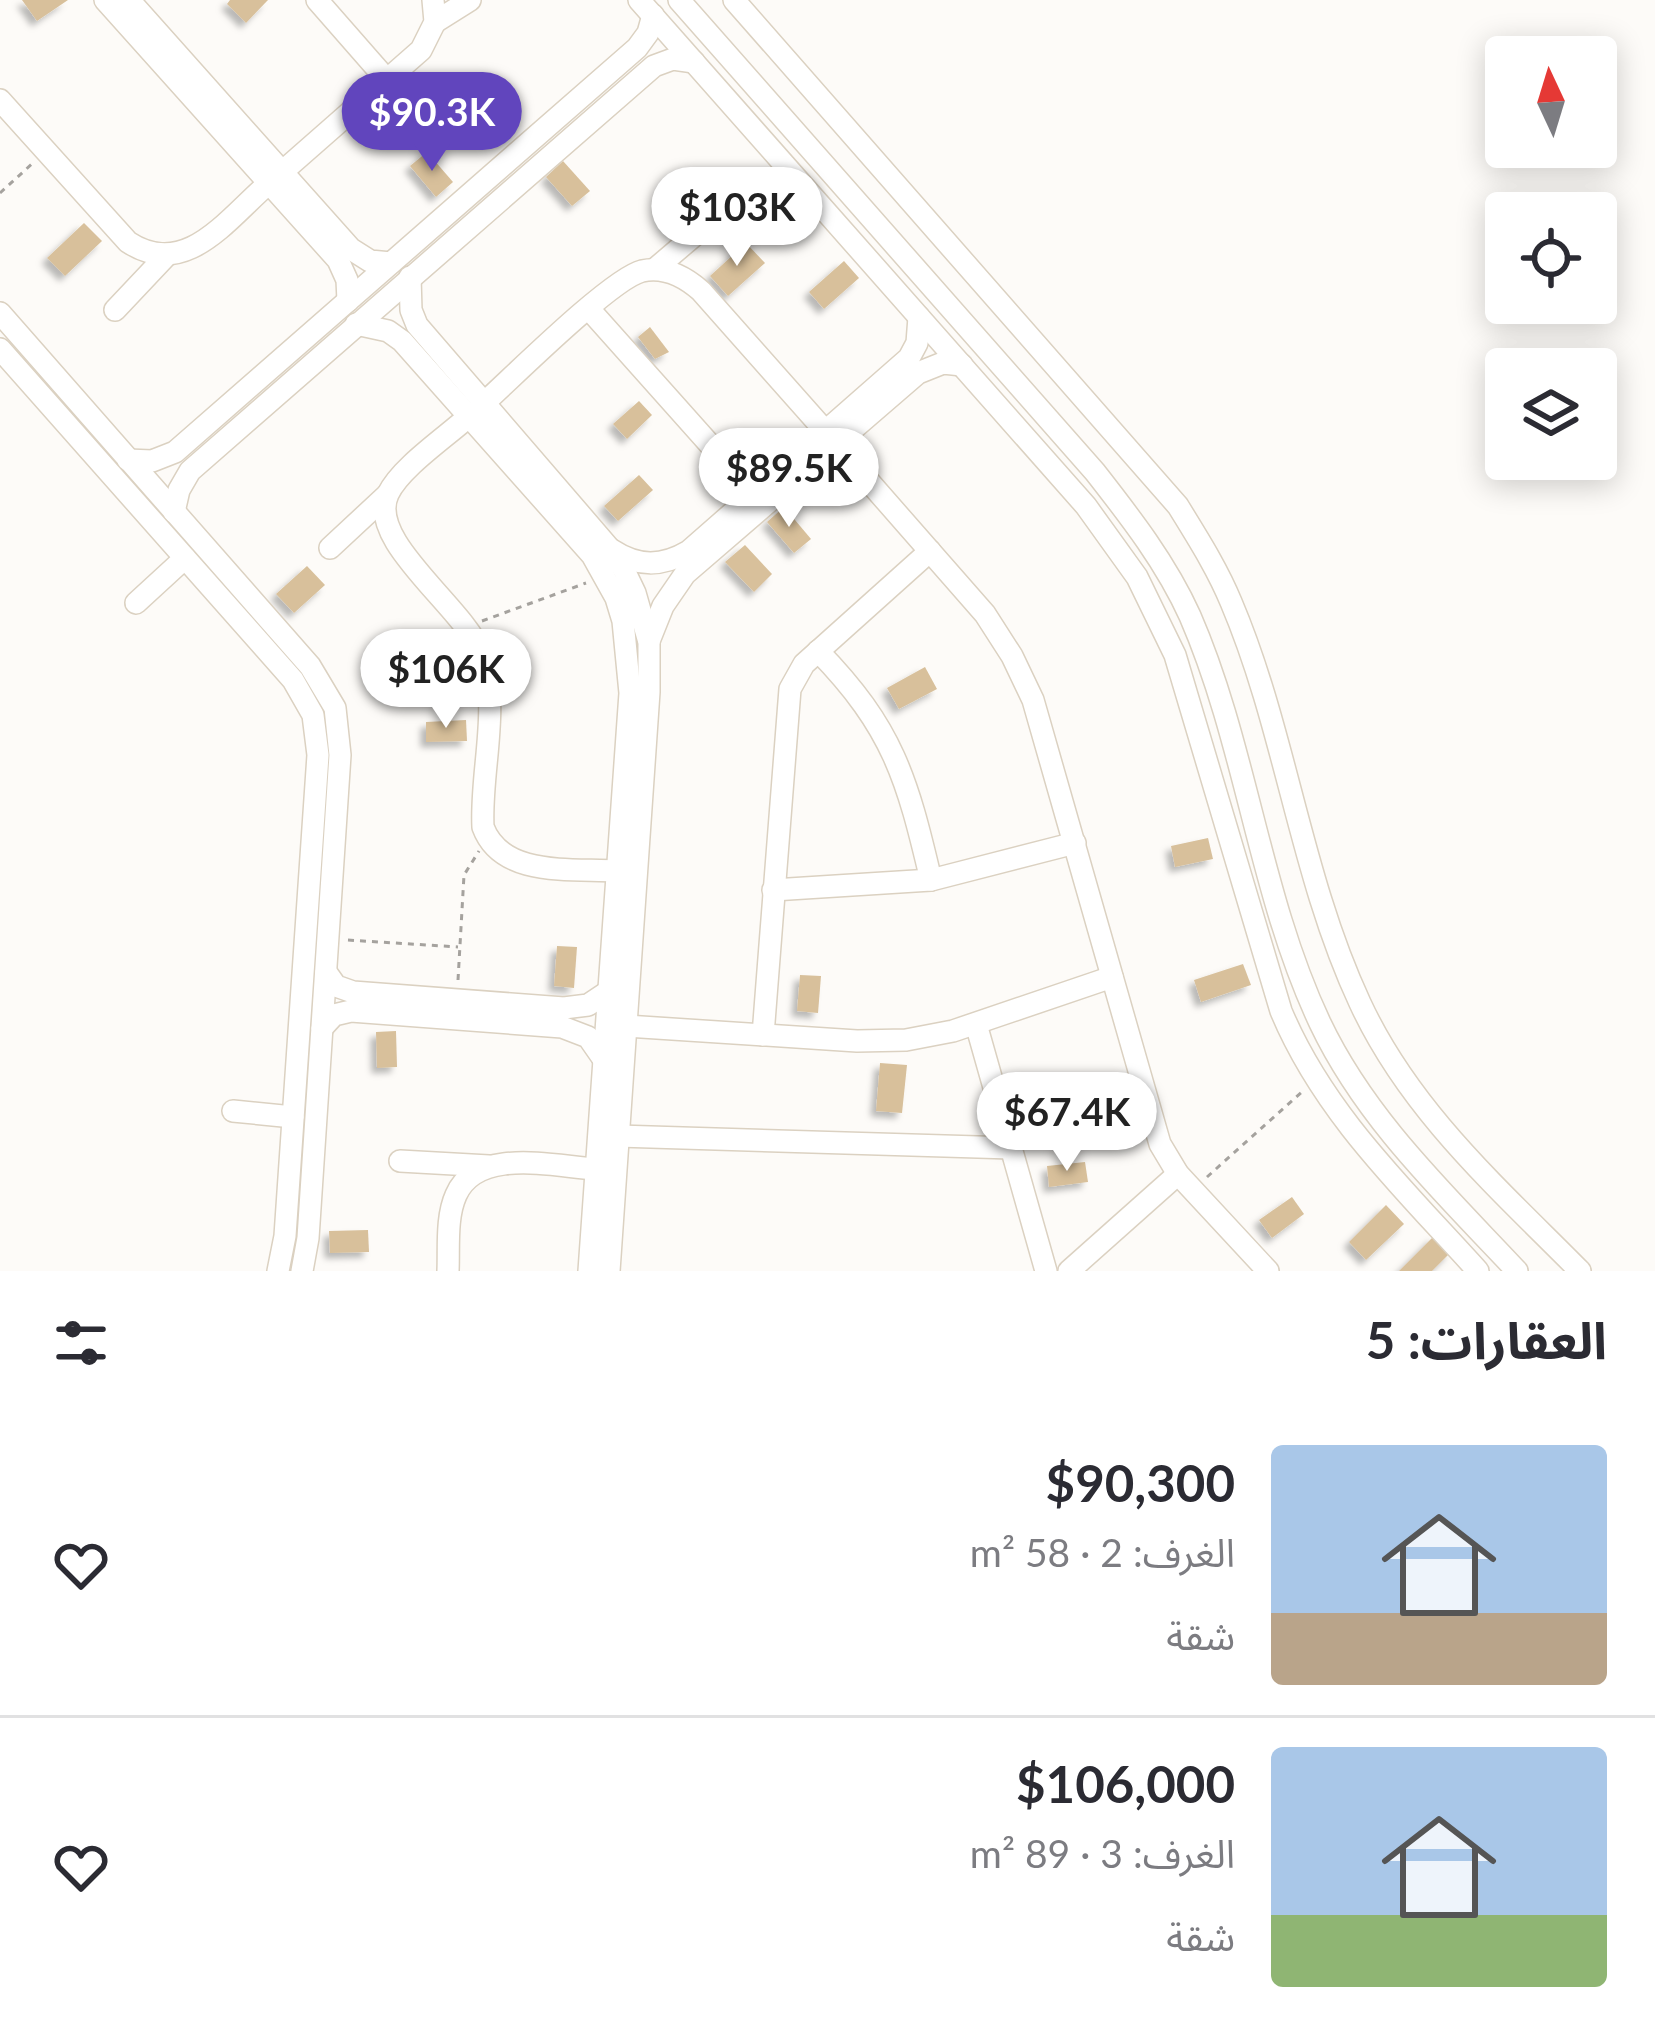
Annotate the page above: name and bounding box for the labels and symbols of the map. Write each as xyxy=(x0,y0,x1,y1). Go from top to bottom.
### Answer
north arrow xyxy=(1485,36,1617,168)
pin: $90.3K xyxy=(334,72,530,174)
pin: $103K xyxy=(653,167,821,269)
pin: $89.5K xyxy=(691,428,887,530)
pin: $106K xyxy=(362,629,530,731)
pin: $67.4K xyxy=(969,1072,1165,1174)

